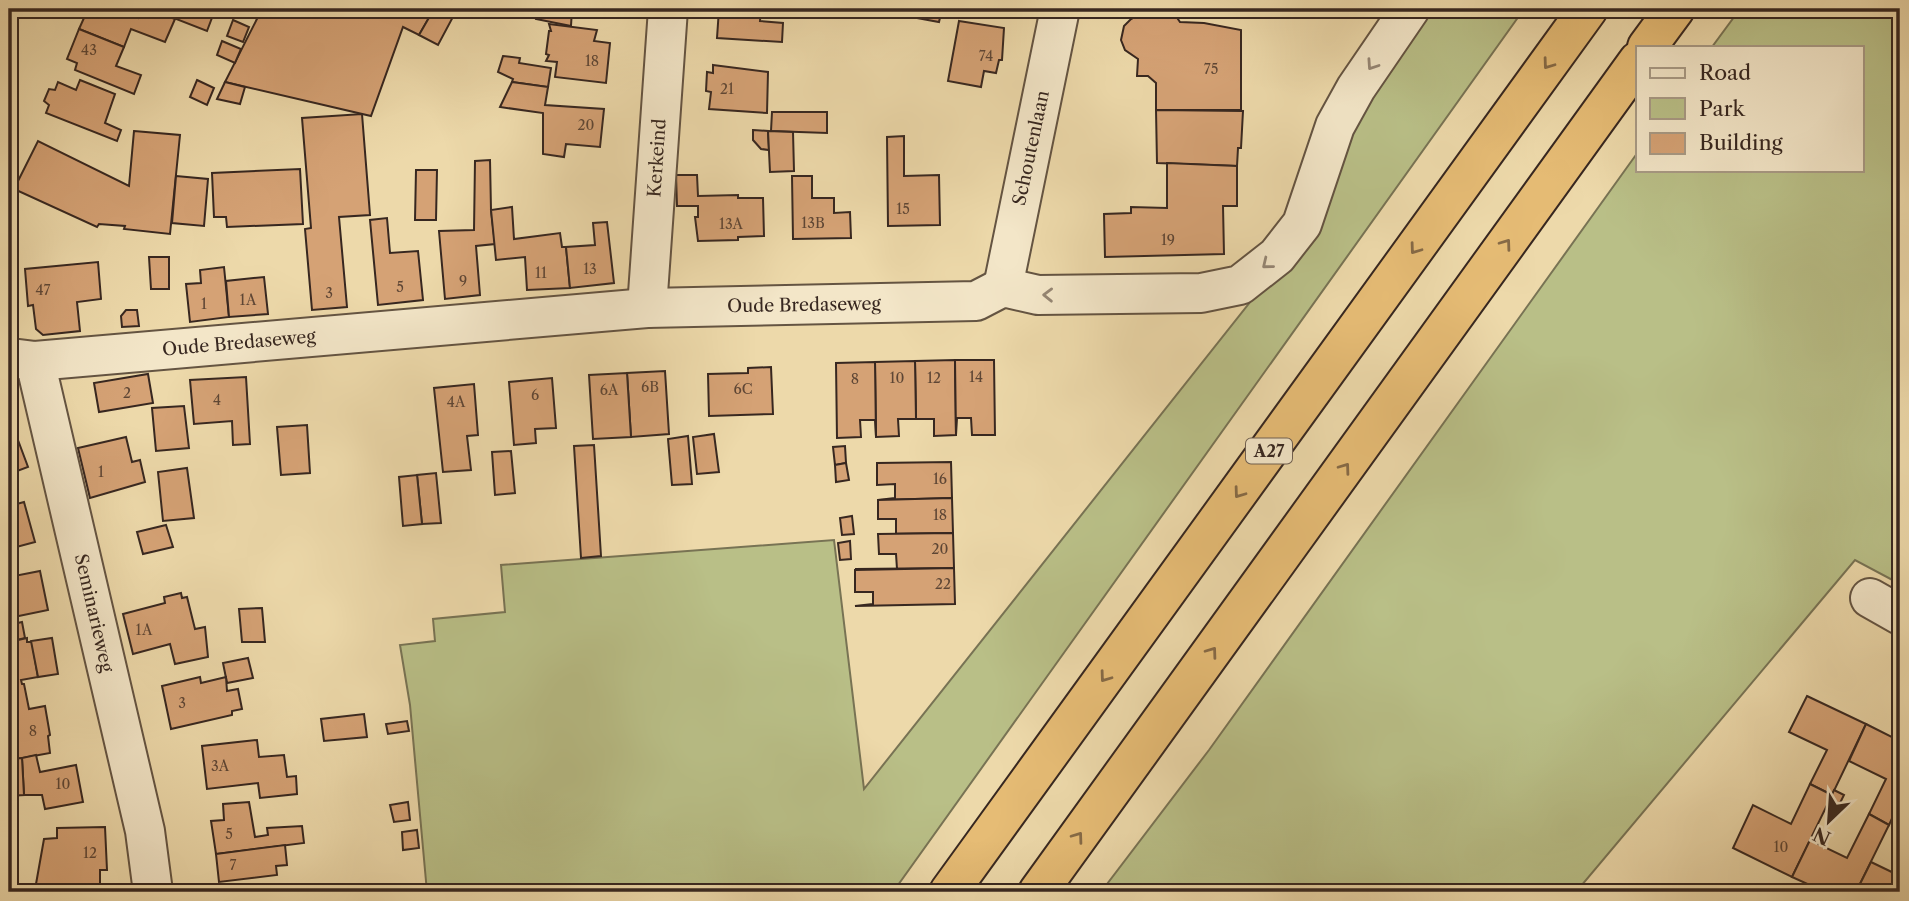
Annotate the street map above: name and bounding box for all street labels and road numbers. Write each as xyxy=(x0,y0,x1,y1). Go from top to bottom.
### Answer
street label: Schoutenlaan xyxy=(1008,89,1054,207)
street label: Kerkeind xyxy=(643,118,671,198)
street label: Oude Bredaseweg xyxy=(727,293,882,317)
street label: Oude Bredaseweg xyxy=(161,325,317,361)
road number: A27 xyxy=(1246,438,1292,464)
street label: Seminarieweg xyxy=(70,552,118,675)

